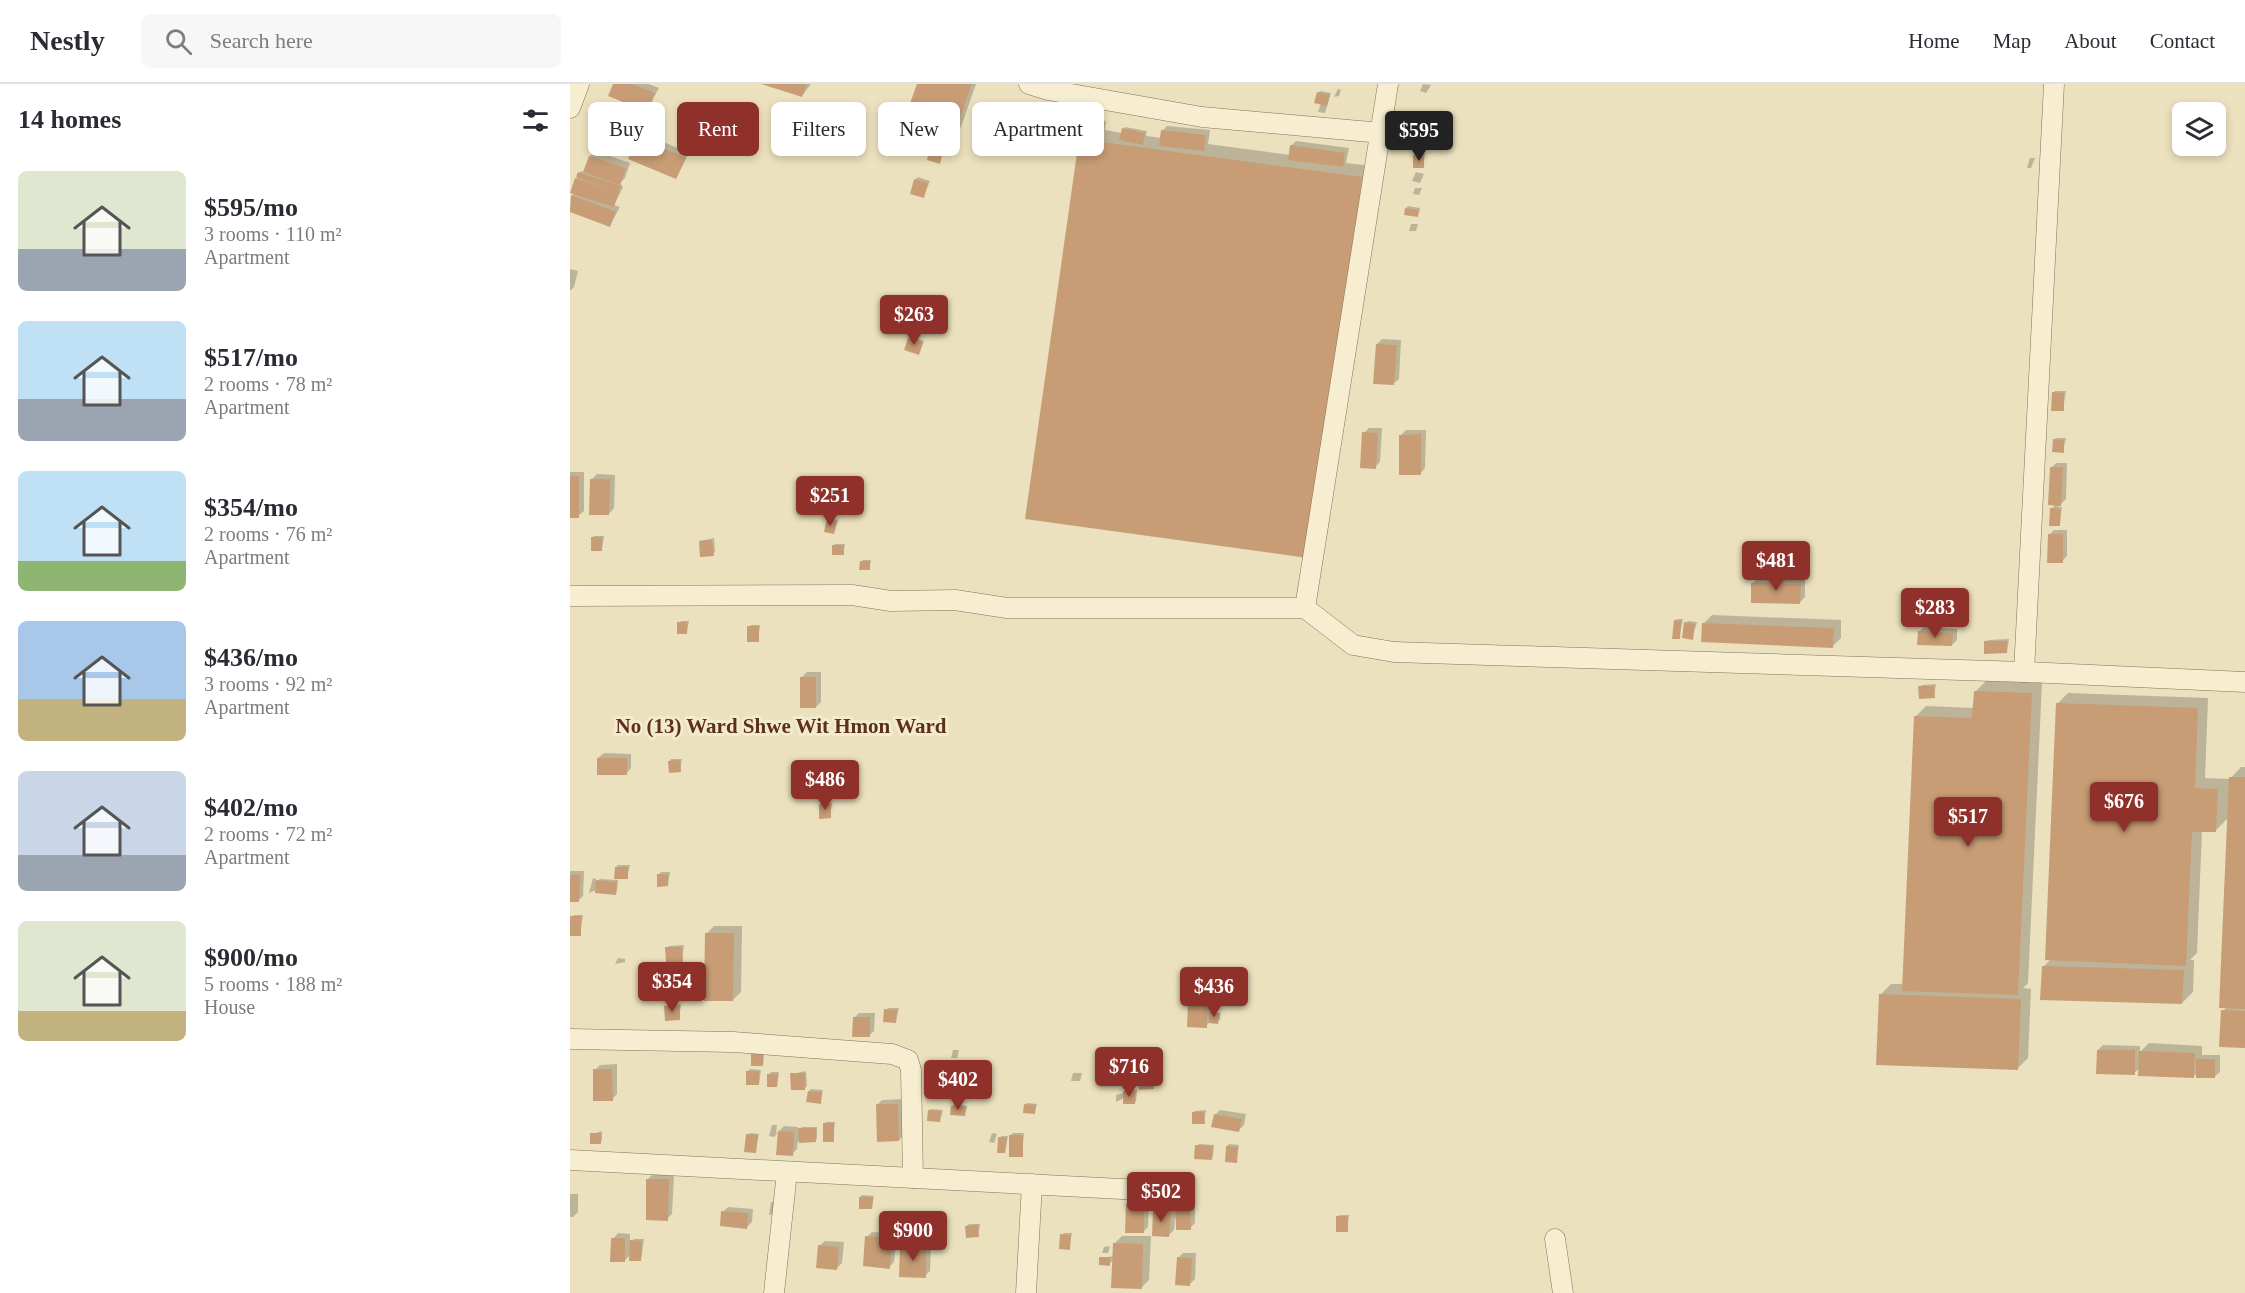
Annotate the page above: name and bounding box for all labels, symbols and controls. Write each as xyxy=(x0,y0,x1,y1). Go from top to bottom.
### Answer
search box xyxy=(141,14,561,68)
text: Nestly xyxy=(30,25,105,56)
icon: search xyxy=(162,25,195,58)
text: Search here xyxy=(210,28,313,53)
text: Home xyxy=(1908,29,1960,53)
text: Map xyxy=(1993,29,2031,53)
text: About xyxy=(2064,29,2117,53)
text: Contact xyxy=(2150,29,2215,53)
chip: Buy xyxy=(588,102,665,156)
chip: Rent xyxy=(677,102,759,156)
chip: Filters xyxy=(771,102,866,156)
chip: New xyxy=(878,102,960,156)
chip: Apartment xyxy=(972,102,1104,156)
map controls xyxy=(2172,102,2226,156)
button: layers xyxy=(2172,102,2226,156)
icon: filters xyxy=(519,104,552,137)
text: 14 homes xyxy=(18,105,121,134)
pin: $595 xyxy=(1383,111,1455,162)
text: $595 xyxy=(1399,119,1439,141)
text: $595/mo xyxy=(204,193,298,222)
icon: home xyxy=(66,195,138,267)
text: 3 rooms · 110 m² xyxy=(204,223,341,245)
text: Apartment xyxy=(204,246,290,268)
pin: $263 xyxy=(878,295,950,346)
text: $263 xyxy=(894,303,934,325)
text: $517/mo xyxy=(204,343,298,372)
icon: home xyxy=(66,345,138,417)
text: 2 rooms · 78 m² xyxy=(204,373,332,395)
text: Apartment xyxy=(204,396,290,418)
pin: $251 xyxy=(794,476,866,527)
text: $251 xyxy=(810,484,850,506)
text: $354/mo xyxy=(204,493,298,522)
icon: home xyxy=(66,495,138,567)
text: 2 rooms · 76 m² xyxy=(204,523,332,545)
pin: $481 xyxy=(1740,541,1812,592)
text: Apartment xyxy=(204,546,290,568)
text: $481 xyxy=(1756,549,1796,571)
pin: $283 xyxy=(1899,588,1971,639)
text: $283 xyxy=(1915,596,1955,618)
text: $436/mo xyxy=(204,643,298,672)
icon: home xyxy=(66,645,138,717)
text: 3 rooms · 92 m² xyxy=(204,673,332,695)
text: Apartment xyxy=(204,696,290,718)
district label: No (13) Ward Shwe Wit Hmon Ward xyxy=(616,714,947,738)
pin: $486 xyxy=(789,760,861,811)
text: $486 xyxy=(805,768,845,790)
pin: $676 xyxy=(2088,782,2160,833)
text: $676 xyxy=(2104,790,2144,812)
text: $402/mo xyxy=(204,793,298,822)
icon: home xyxy=(66,795,138,867)
pin: $517 xyxy=(1932,797,2004,848)
text: $517 xyxy=(1948,805,1988,827)
text: 2 rooms · 72 m² xyxy=(204,823,332,845)
text: Apartment xyxy=(204,846,290,868)
text: $900/mo xyxy=(204,943,298,972)
icon: home xyxy=(66,945,138,1017)
pin: $354 xyxy=(636,962,708,1013)
pin: $436 xyxy=(1178,967,1250,1018)
text: $354 xyxy=(652,970,692,992)
text: 5 rooms · 188 m² xyxy=(204,973,342,995)
text: $436 xyxy=(1194,975,1234,997)
text: House xyxy=(204,996,255,1018)
pin: $716 xyxy=(1093,1047,1165,1098)
text: $716 xyxy=(1109,1055,1149,1077)
pin: $402 xyxy=(922,1060,994,1111)
text: $402 xyxy=(938,1068,978,1090)
pin: $502 xyxy=(1125,1172,1197,1223)
text: $502 xyxy=(1141,1180,1181,1202)
pin: $900 xyxy=(877,1211,949,1262)
text: $900 xyxy=(893,1219,933,1241)

